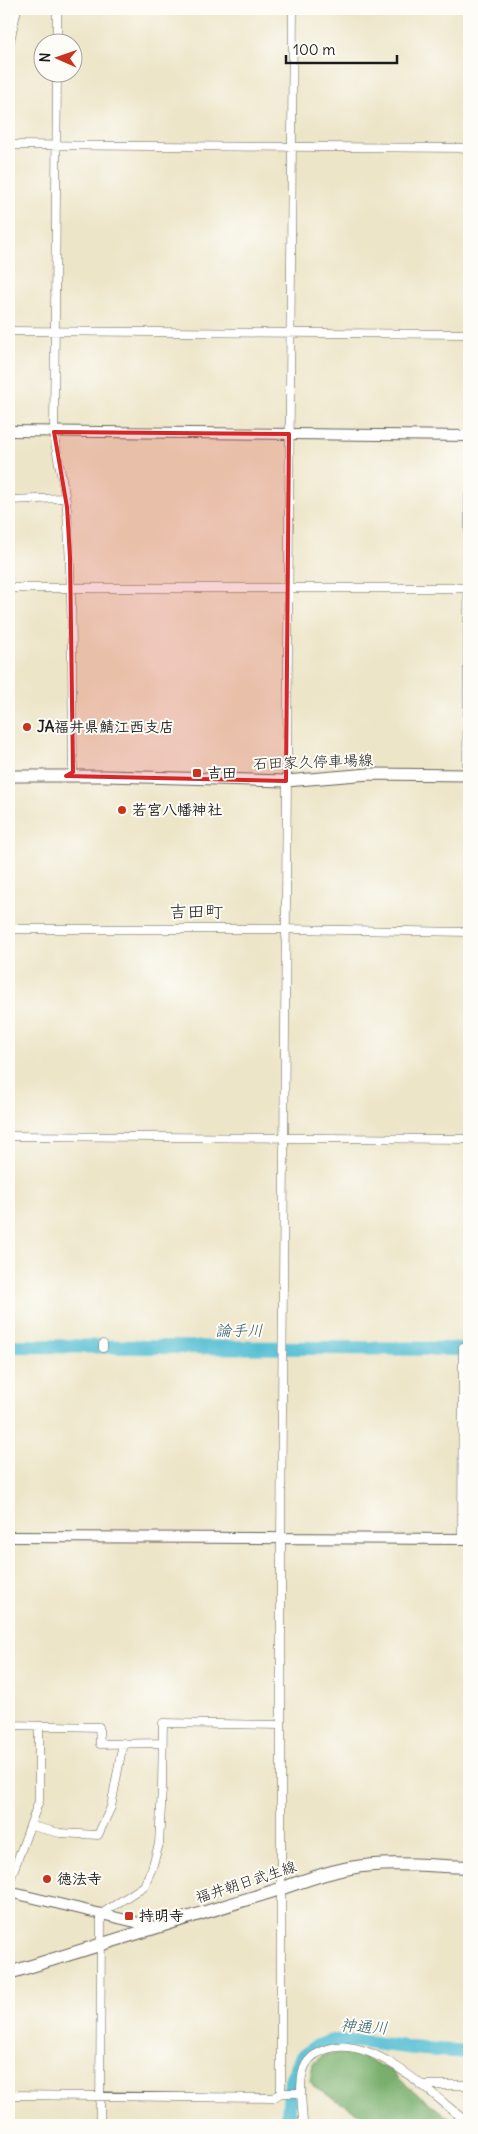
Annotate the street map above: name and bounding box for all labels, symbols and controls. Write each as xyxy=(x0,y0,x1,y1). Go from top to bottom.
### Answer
north arrow xyxy=(32,32,82,82)
scale bar xyxy=(286,32,397,64)
text: 100 m xyxy=(293,40,335,59)
text: N xyxy=(36,52,54,63)
place label: JA福井県鯖江西支店 xyxy=(37,717,174,736)
marker: JA福井県鯖江西支店 xyxy=(21,721,33,733)
street label: 石田家久停車場線 xyxy=(253,750,373,773)
place label: 吉田 xyxy=(207,763,237,782)
marker: 吉田 xyxy=(191,767,203,779)
place label: 若宮八幡神社 xyxy=(132,800,222,819)
marker: 若宮八幡神社 xyxy=(116,804,128,816)
district label: 吉田町 xyxy=(169,900,223,923)
water label: 論手川 xyxy=(215,1320,263,1340)
street label: 福井朝日武生線 xyxy=(193,1856,299,1907)
place label: 徳法寺 xyxy=(57,1869,102,1888)
marker: 徳法寺 xyxy=(41,1873,53,1885)
place label: 持明寺 xyxy=(139,1906,184,1925)
marker: 持明寺 xyxy=(123,1910,135,1922)
water label: 神通川 xyxy=(339,2014,389,2038)

